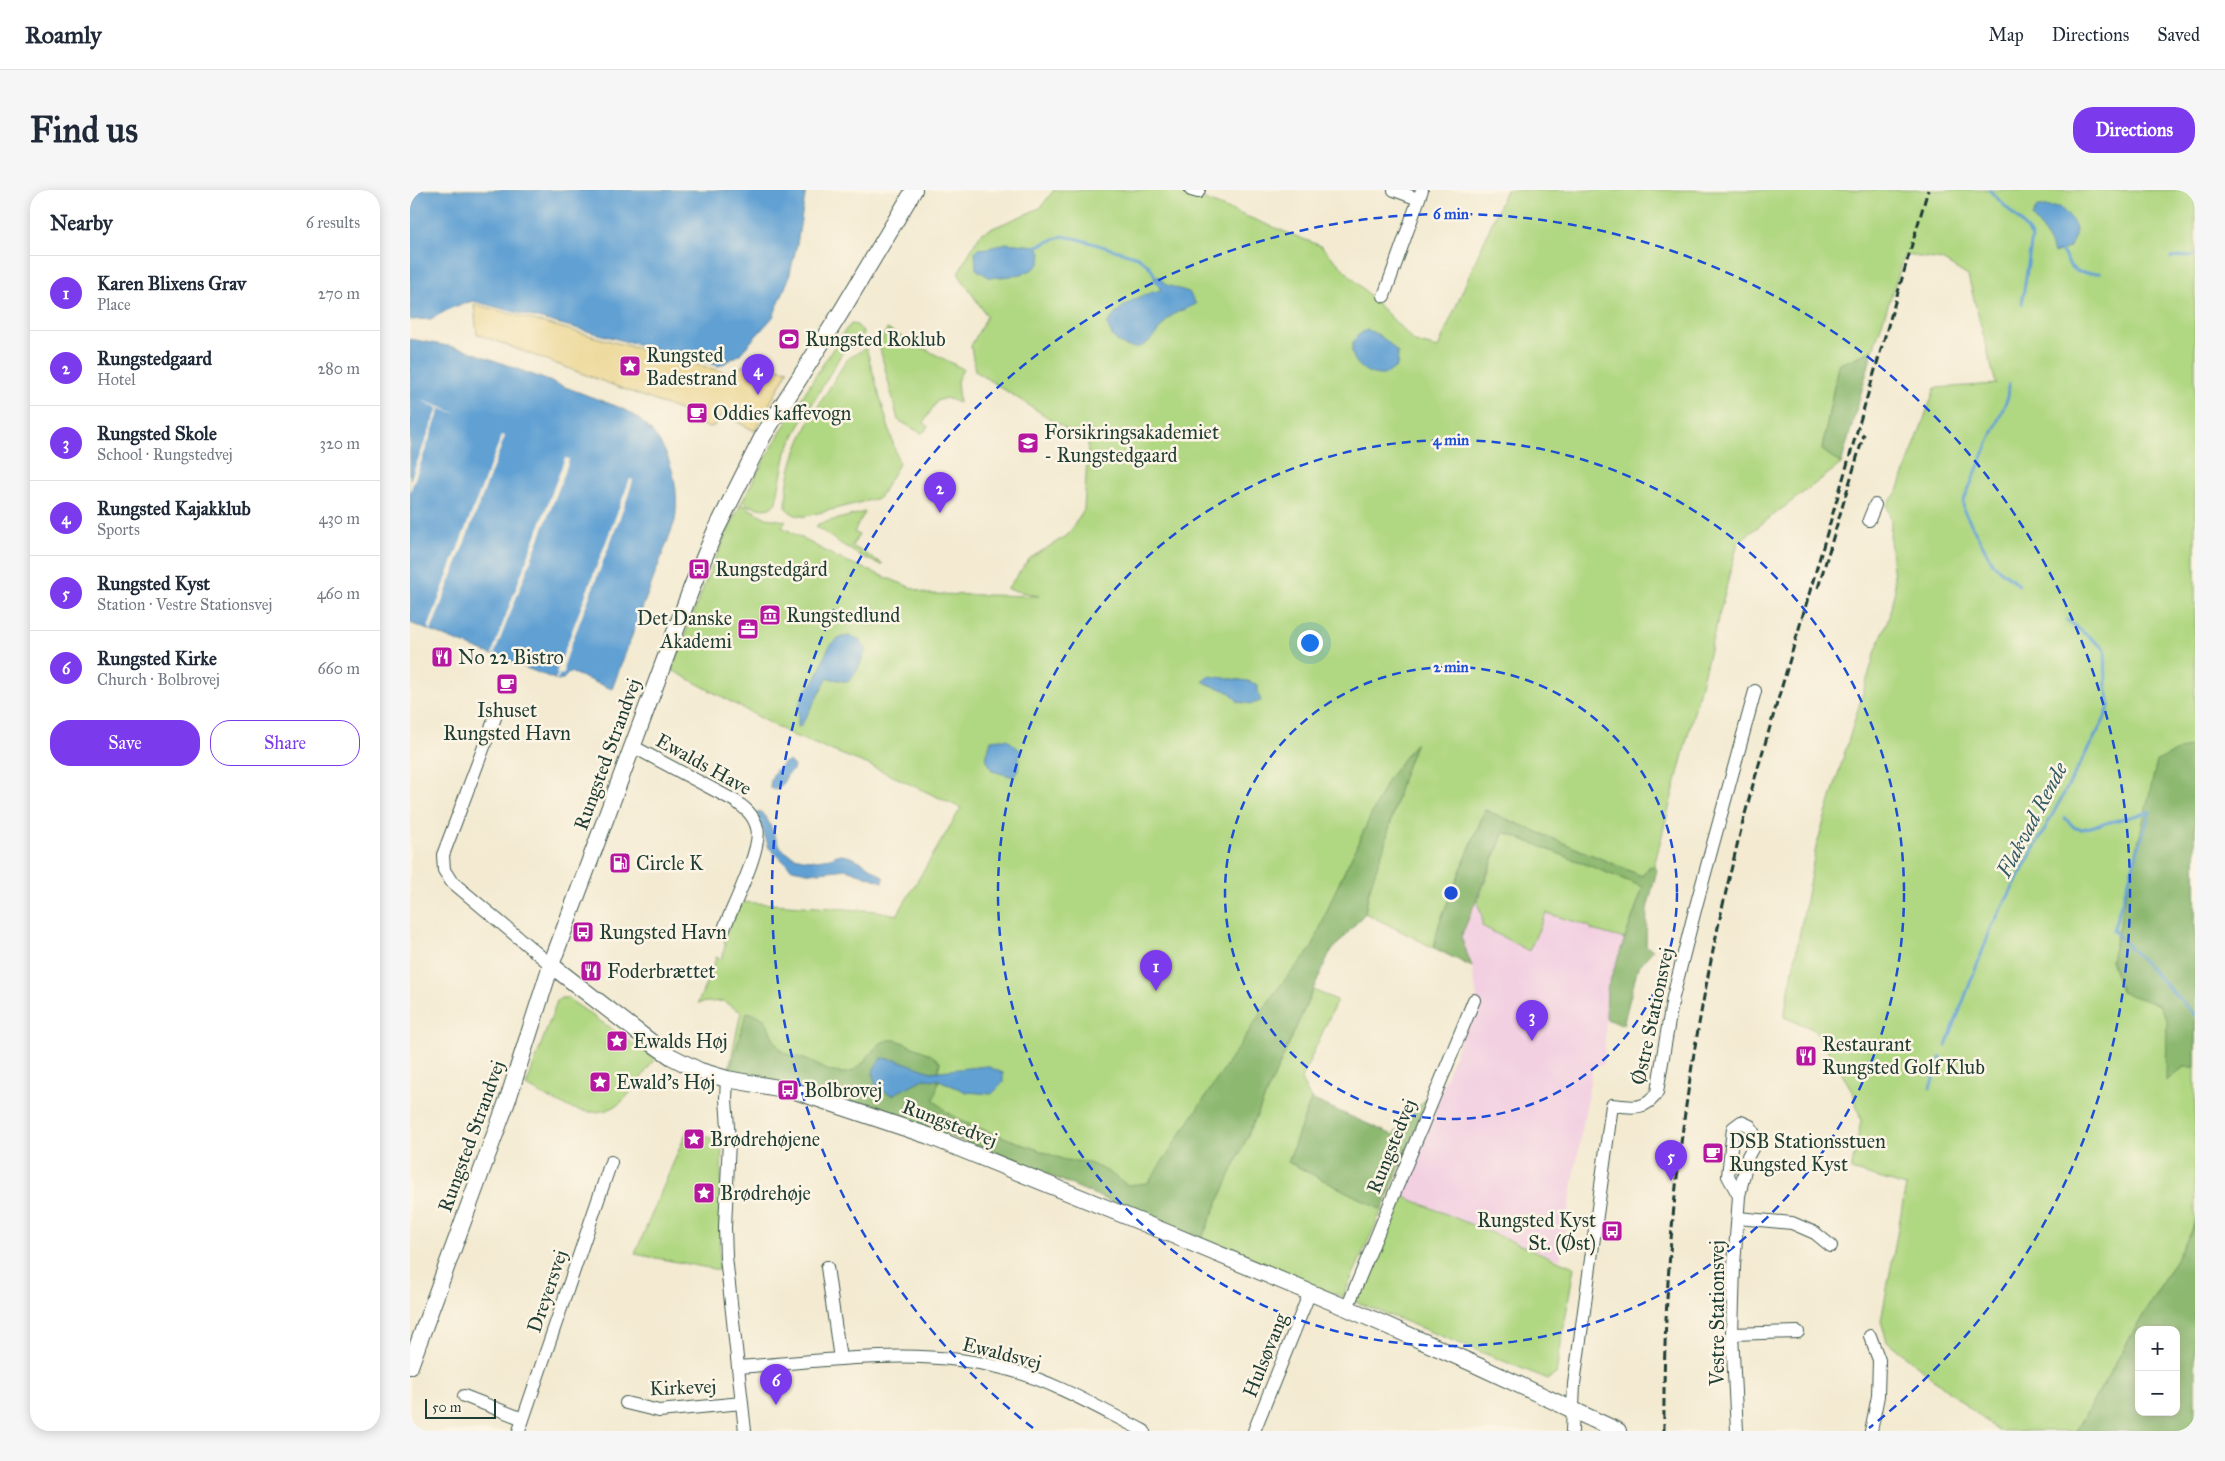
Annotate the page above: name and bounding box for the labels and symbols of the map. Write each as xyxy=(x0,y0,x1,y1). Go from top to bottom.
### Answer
text: 6 min xyxy=(1433,205,1470,223)
sports icon: Rungsted Roklub xyxy=(777,327,801,351)
place label: Rungsted Roklub xyxy=(805,327,946,352)
place label: Rungsted Badestrand xyxy=(646,343,737,390)
place icon: Rungsted Badestrand xyxy=(618,354,642,378)
pin: 4 xyxy=(742,354,774,395)
cafe icon: Oddies kaffevogn xyxy=(685,401,709,425)
place label: Oddies kaffevogn xyxy=(713,401,852,426)
place label: Forsikringsakademiet - Rungstedgaard xyxy=(1044,420,1219,468)
school or university icon: Forsikringsakademiet - Rungstedgaard xyxy=(1016,431,1040,455)
text: 4 min xyxy=(1433,431,1470,450)
pin: 2 xyxy=(924,472,956,513)
bus stop icon: Rungstedgård xyxy=(687,557,711,581)
place label: Rungstedgård xyxy=(715,557,828,582)
museum icon: Rungstedlund xyxy=(758,603,782,627)
place label: Rungstedlund xyxy=(786,603,900,628)
place label: Det Danske Akademi xyxy=(637,606,733,653)
office icon: Det Danske Akademi xyxy=(736,617,760,641)
your location xyxy=(1297,630,1323,656)
restaurant icon: No 22 Bistro xyxy=(430,645,454,669)
place label: No 22 Bistro xyxy=(458,645,564,669)
text: 2 min xyxy=(1433,658,1470,676)
cafe icon: Ishuset Rungsted Havn xyxy=(495,672,519,696)
street label: Rungsted Strandvej xyxy=(568,675,647,833)
place label: Ishuset Rungsted Havn xyxy=(443,698,571,746)
street label: Ewalds Have xyxy=(652,728,756,800)
water label: Flakvad Rende xyxy=(1990,757,2074,883)
fuel station icon: Circle K xyxy=(608,851,632,875)
place label: Circle K xyxy=(636,851,704,875)
centre of rings xyxy=(1442,884,1460,902)
bus stop icon: Rungsted Havn xyxy=(571,920,595,944)
place label: Rungsted Havn xyxy=(599,920,727,945)
street label: Østre Stationsvej xyxy=(1626,945,1678,1087)
pin: 1 xyxy=(1140,950,1172,991)
restaurant icon: Foderbrættet xyxy=(579,959,603,983)
place label: Foderbrættet xyxy=(607,959,715,983)
pin: 3 xyxy=(1516,1000,1548,1041)
place icon: Ewalds Høj xyxy=(605,1029,629,1053)
place label: Ewalds Høj xyxy=(633,1029,728,1053)
place label: Restaurant Rungsted Golf Klub xyxy=(1822,1032,1985,1080)
restaurant icon: Restaurant Rungsted Golf Klub xyxy=(1794,1044,1818,1068)
street label: Rungsted Strandvej xyxy=(432,1057,511,1215)
place icon: Ewald's Høj xyxy=(588,1070,612,1094)
place label: Ewald's Høj xyxy=(616,1070,715,1094)
bus stop icon: Bolbrovej xyxy=(776,1078,800,1102)
place label: Bolbrovej xyxy=(804,1078,882,1102)
street label: Rungstedvej xyxy=(899,1094,1001,1153)
street label: Rungstedvej xyxy=(1361,1095,1422,1197)
place icon: Brødrehøjene xyxy=(682,1127,706,1151)
place label: Brødrehøjene xyxy=(710,1127,820,1151)
place label: DSB Stationsstuen Rungsted Kyst xyxy=(1729,1129,1886,1177)
pin: 5 xyxy=(1655,1140,1687,1181)
cafe icon: DSB Stationsstuen Rungsted Kyst xyxy=(1701,1141,1725,1165)
place icon: Brødrehøje xyxy=(692,1181,716,1205)
place label: Brødrehøje xyxy=(720,1181,811,1205)
place label: Rungsted Kyst St. (Øst) xyxy=(1477,1208,1596,1256)
bus stop icon: Rungsted Kyst St. (Øst) xyxy=(1600,1219,1624,1243)
street label: Vestre Stationsvej xyxy=(1705,1240,1729,1387)
street label: Dreyersvej xyxy=(522,1246,572,1336)
street label: Hulsøvang xyxy=(1237,1309,1294,1401)
street label: Ewaldsvej xyxy=(960,1332,1044,1374)
pin: 6 xyxy=(760,1364,792,1405)
street label: Kirkevej xyxy=(649,1374,717,1400)
scale bar xyxy=(425,1396,496,1419)

